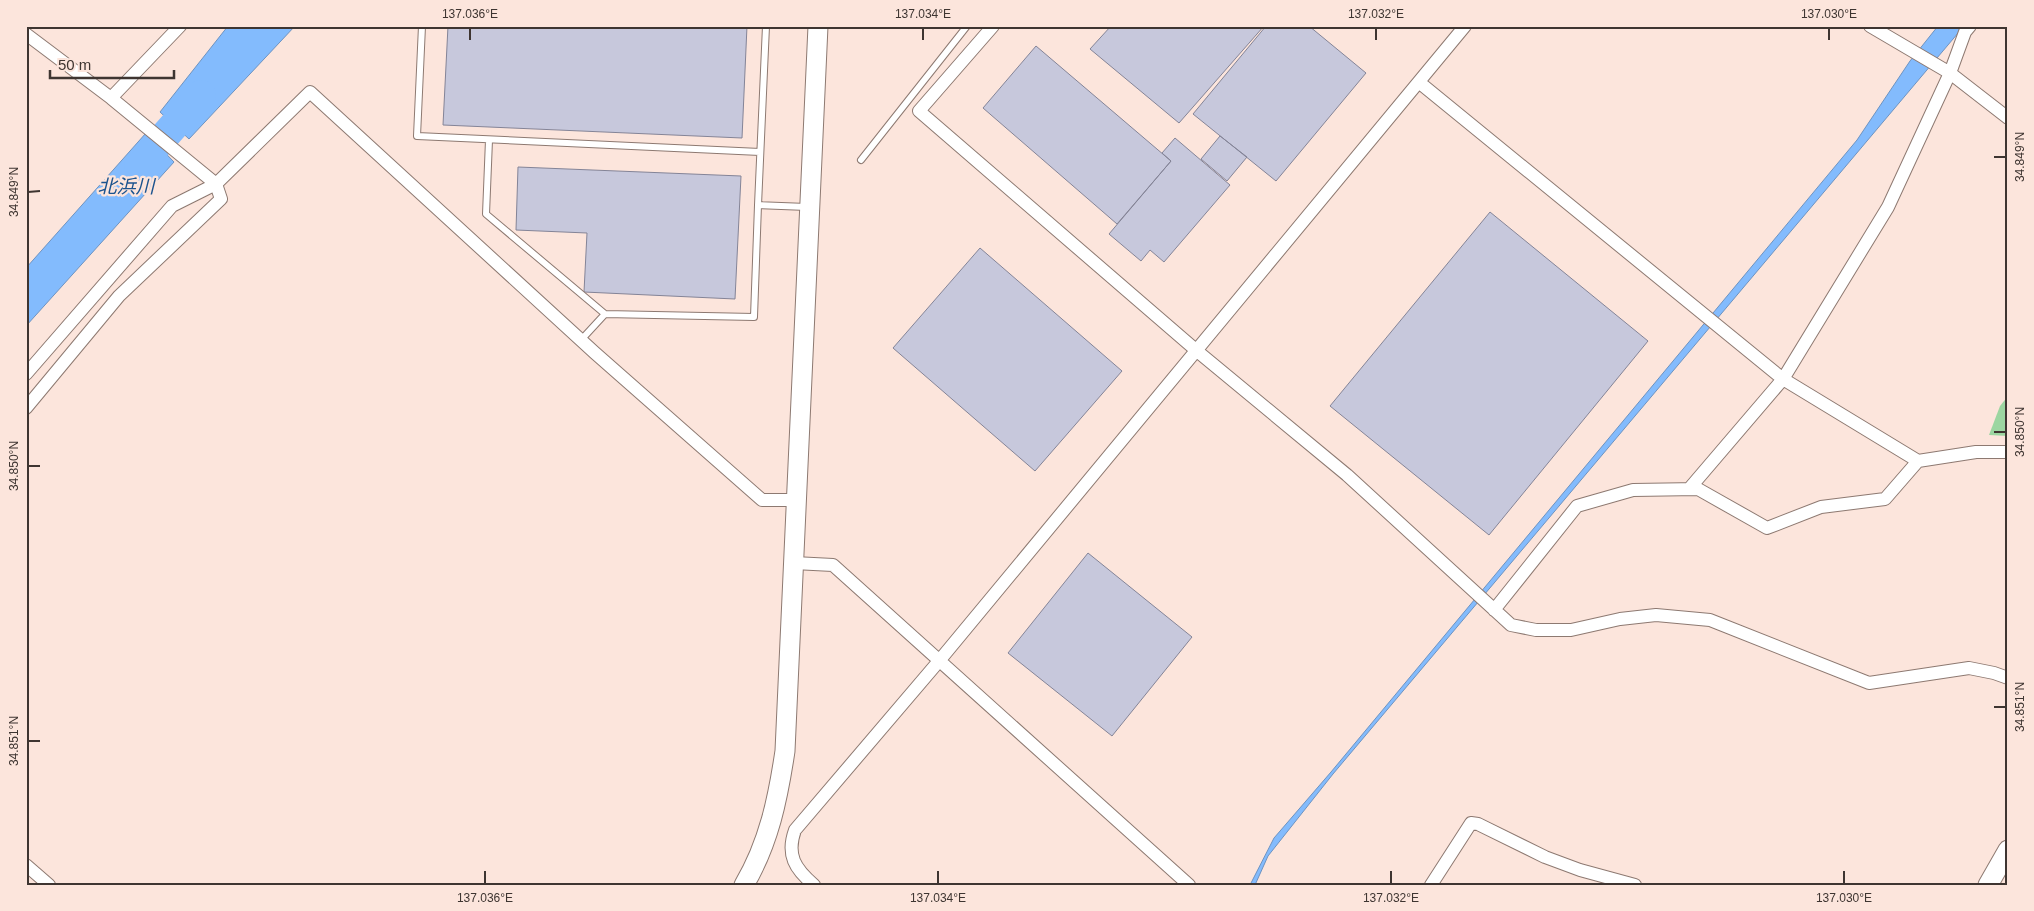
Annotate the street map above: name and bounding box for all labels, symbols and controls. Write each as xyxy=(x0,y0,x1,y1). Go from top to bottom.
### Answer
text: 137.036°E xyxy=(442,7,498,21)
text: 137.034°E xyxy=(895,7,951,21)
text: 137.032°E xyxy=(1348,7,1404,21)
text: 137.030°E xyxy=(1801,7,1857,21)
scale bar xyxy=(50,48,174,80)
text: 50 m xyxy=(58,56,91,73)
text: 34.849°N xyxy=(2013,132,2027,182)
text: 34.849°N xyxy=(7,167,21,217)
water label: 北浜川 xyxy=(97,176,156,197)
text: 34.850°N xyxy=(2013,407,2027,457)
text: 34.850°N xyxy=(7,441,21,491)
text: 34.851°N xyxy=(2013,682,2027,732)
text: 34.851°N xyxy=(7,716,21,766)
text: 137.036°E xyxy=(457,891,513,905)
text: 137.034°E xyxy=(910,891,966,905)
text: 137.032°E xyxy=(1363,891,1419,905)
text: 137.030°E xyxy=(1816,891,1872,905)

